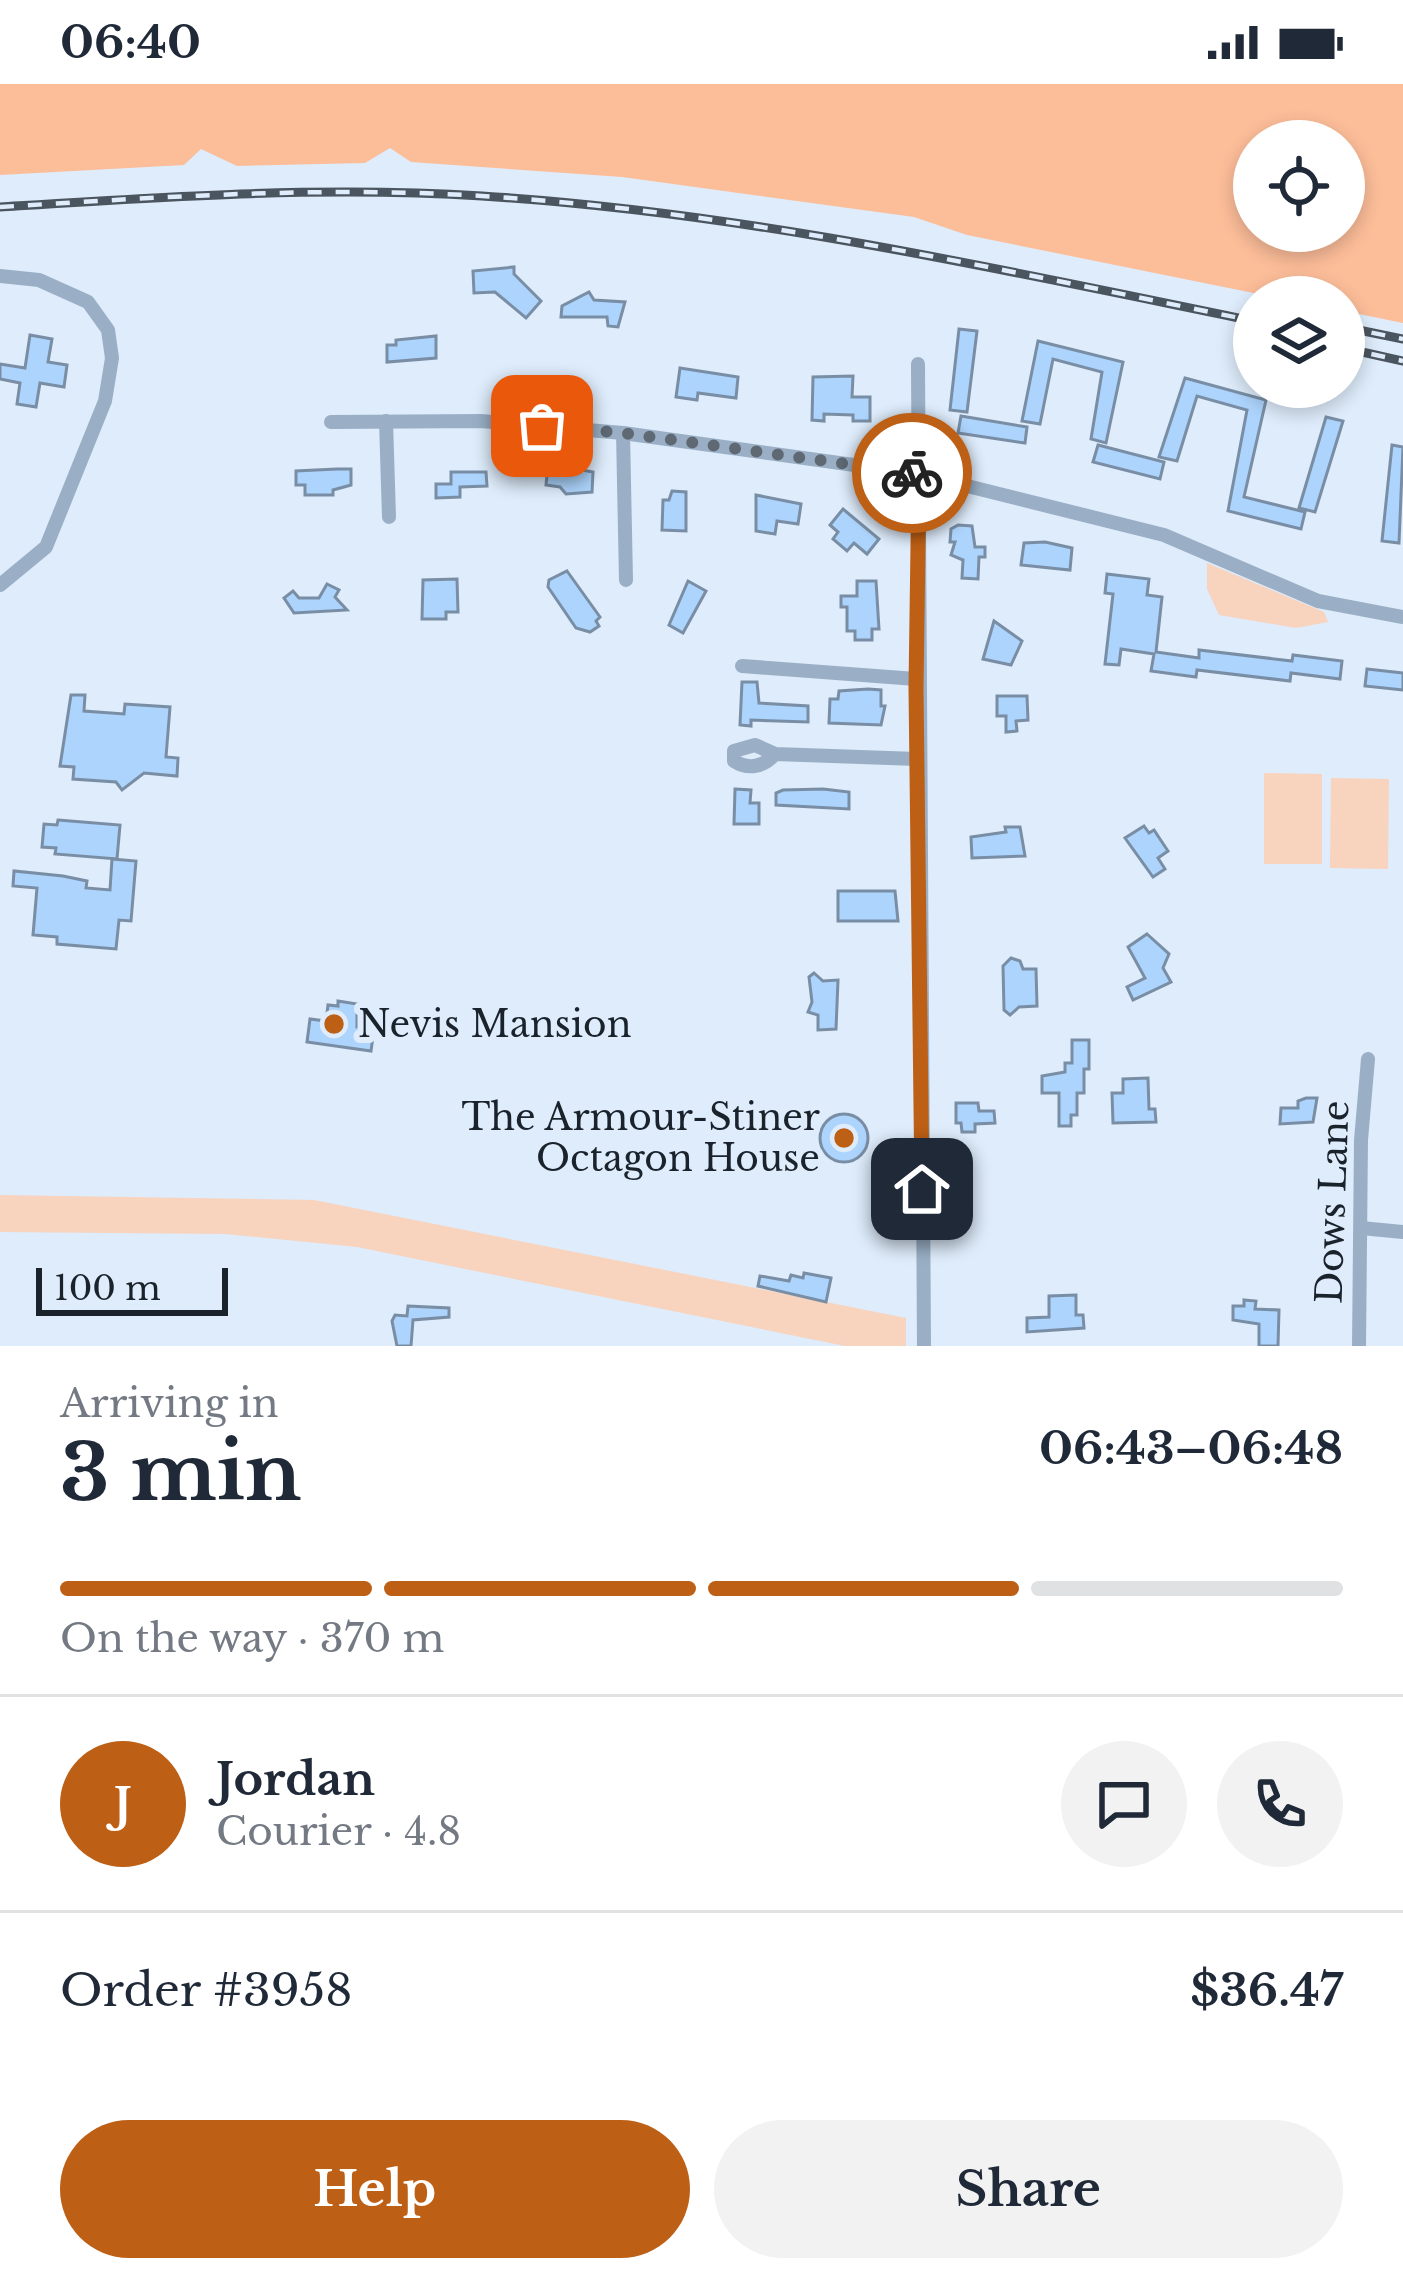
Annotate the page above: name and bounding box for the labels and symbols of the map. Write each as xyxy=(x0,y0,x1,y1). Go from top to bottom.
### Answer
pin xyxy=(491,375,593,477)
courier xyxy=(852,413,972,533)
place label: Nevis Mansion xyxy=(358,1002,631,1047)
marker: Nevis Mansion xyxy=(321,1011,347,1037)
place label: The Armour-Stiner Octagon House xyxy=(461,1095,820,1181)
street label: Dows Lane xyxy=(1306,1100,1359,1304)
marker: The Armour-Stiner Octagon House xyxy=(831,1125,857,1151)
pin xyxy=(871,1138,973,1240)
scale bar xyxy=(36,1262,228,1315)

